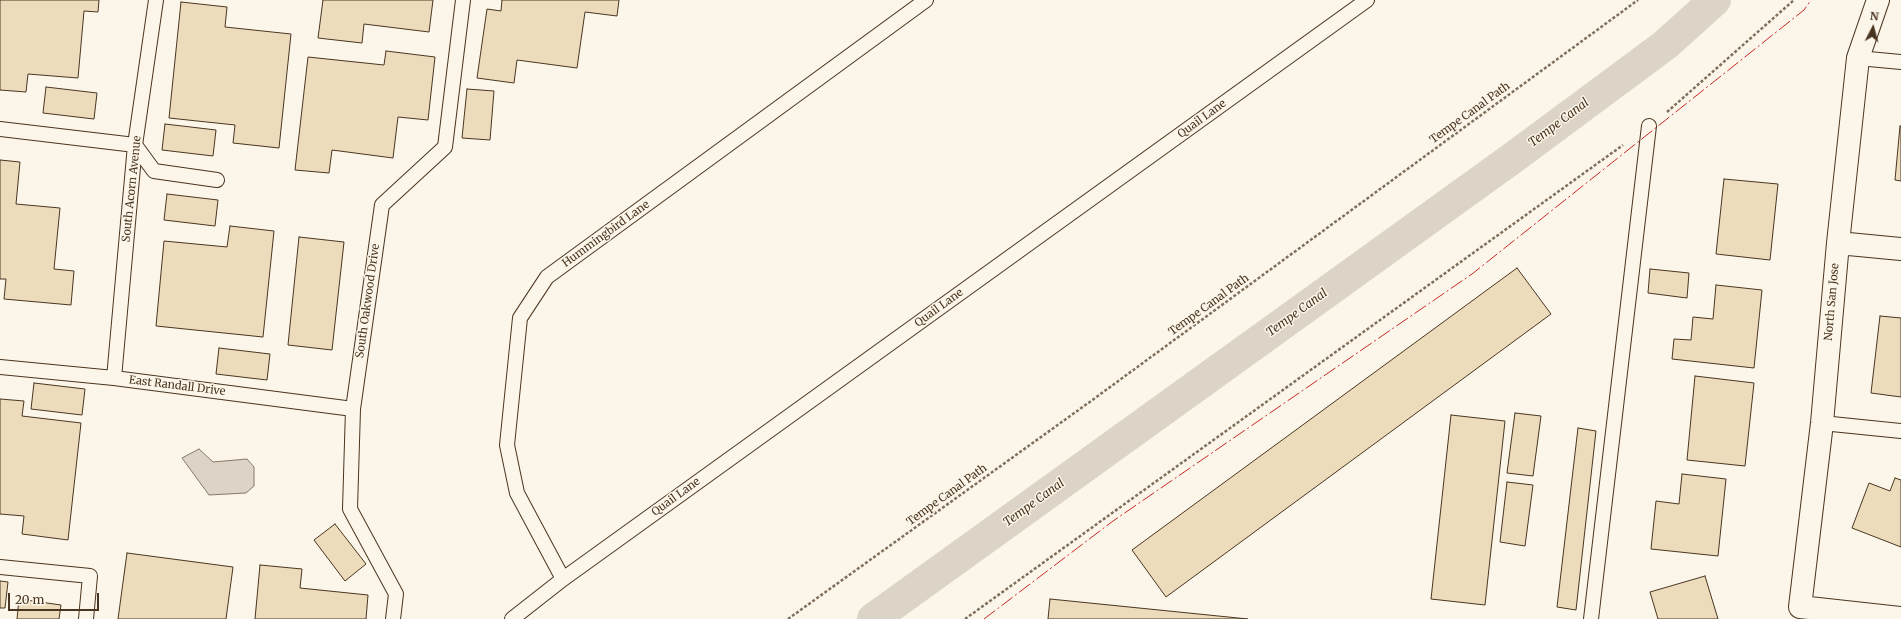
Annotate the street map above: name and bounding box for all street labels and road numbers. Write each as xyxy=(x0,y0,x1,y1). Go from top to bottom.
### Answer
street label: Tempe Canal Path xyxy=(1427,79,1513,147)
street label: Quail Lane xyxy=(1175,97,1229,141)
street label: South Acorn Avenue xyxy=(120,135,144,243)
street label: Hummingbird Lane xyxy=(560,198,652,270)
street label: South Oakwood Drive xyxy=(353,243,383,359)
street label: North San Jose xyxy=(1822,263,1842,341)
street label: Tempe Canal Path xyxy=(1166,271,1252,339)
street label: Quail Lane xyxy=(912,286,966,330)
street label: East Randall Drive xyxy=(128,374,226,398)
street label: Tempe Canal Path xyxy=(904,461,990,529)
street label: Quail Lane xyxy=(649,475,703,519)

